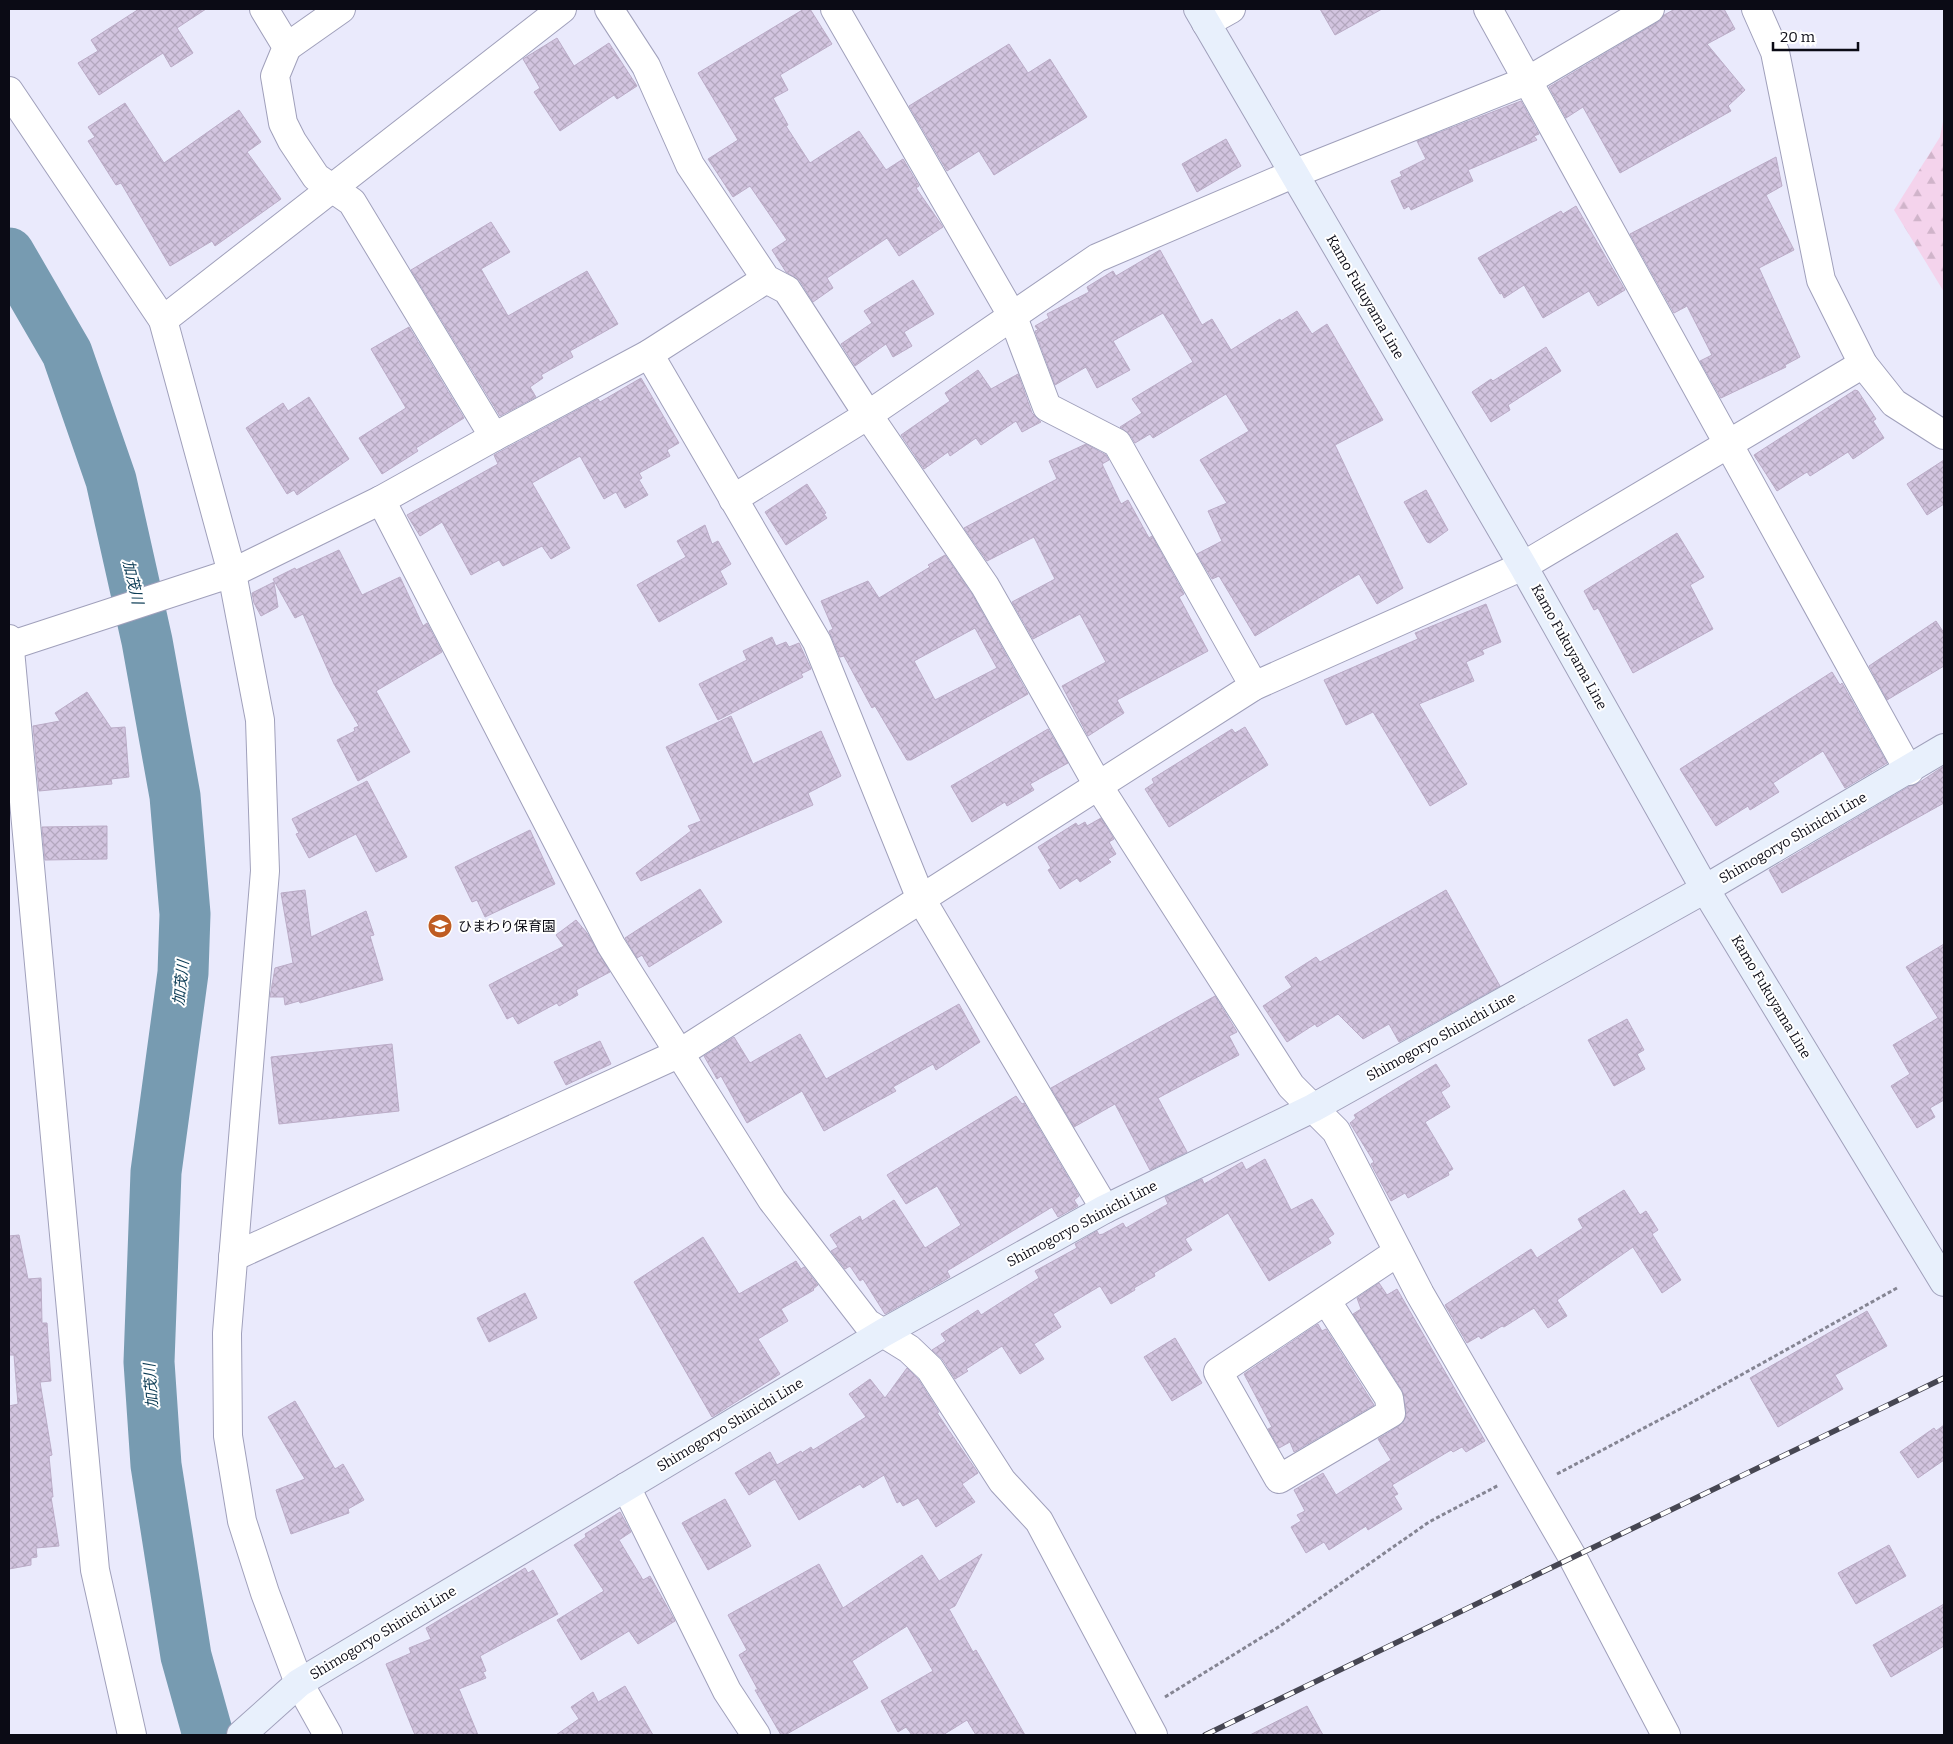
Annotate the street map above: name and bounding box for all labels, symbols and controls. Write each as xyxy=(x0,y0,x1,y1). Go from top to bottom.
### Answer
scale bar xyxy=(1773,20,1858,52)
text: 20 m xyxy=(1780,28,1816,46)
street label: Kamo Fukuyama Line xyxy=(1323,232,1407,362)
water label: 加茂川 xyxy=(119,558,147,608)
street label: Kamo Fukuyama Line xyxy=(1527,581,1611,713)
street label: Shimogoryo Shinichi Line xyxy=(1716,789,1870,887)
school or university icon: ひまわり保育園 xyxy=(427,913,453,939)
place label: ひまわり保育園 xyxy=(458,918,556,935)
street label: Kamo Fukuyama Line xyxy=(1728,932,1814,1062)
water label: 加茂川 xyxy=(170,958,193,1006)
street label: Shimogoryo Shinichi Line xyxy=(1363,989,1519,1085)
street label: Shimogoryo Shinichi Line xyxy=(1004,1177,1160,1271)
water label: 加茂川 xyxy=(140,1361,162,1409)
street label: Shimogoryo Shinichi Line xyxy=(654,1374,806,1476)
street label: Shimogoryo Shinichi Line xyxy=(307,1582,459,1684)

